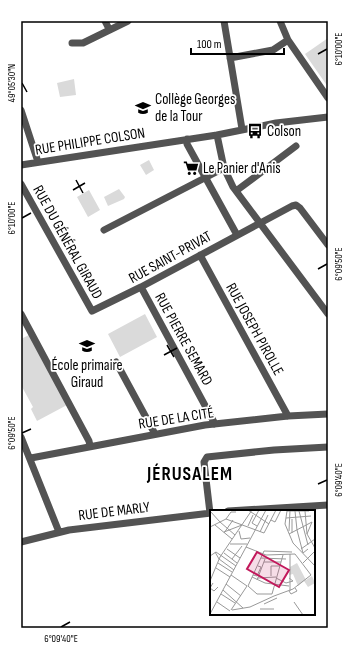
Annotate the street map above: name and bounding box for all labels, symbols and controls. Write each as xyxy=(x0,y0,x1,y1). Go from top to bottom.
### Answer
scale bar xyxy=(191,30,284,56)
text: 6°10'00"E xyxy=(333,33,345,65)
text: 100 m xyxy=(197,37,222,52)
text: 49°05'30"N xyxy=(6,64,18,102)
place label: Collège Georges de la Tour xyxy=(155,90,235,126)
school or university icon: Collège Georges de la Tour xyxy=(134,99,152,117)
bus stop icon: Colson xyxy=(246,122,264,140)
place label: Colson xyxy=(267,122,301,141)
street label: RUE PHILIPPE COLSON xyxy=(34,123,146,160)
supermarket icon: Le Panier d'Anis xyxy=(182,159,200,177)
place label: Le Panier d'Anis xyxy=(203,159,281,178)
street label: RUE DU GÉNÉRAL GIRAUD xyxy=(28,182,107,302)
text: 6°10'00"E xyxy=(6,202,18,234)
street label: RUE SAINT-PRIVAT xyxy=(126,227,215,288)
text: 6°09'50"E xyxy=(333,247,345,281)
street label: RUE JOSEPH PIROLLE xyxy=(221,280,288,379)
street label: RUE PIERRE SEMARD xyxy=(150,290,217,389)
school or university icon: École primaire Giraud xyxy=(78,337,96,355)
place label: École primaire Giraud xyxy=(51,356,123,392)
street label: RUE DE LA CITÉ xyxy=(137,403,215,434)
text: 6°09'50"E xyxy=(6,416,18,450)
district label: JÉRUSALEM xyxy=(146,463,233,486)
text: 6°09'40"E xyxy=(333,463,345,497)
street label: RUE DE MARLY xyxy=(77,498,152,525)
inset map xyxy=(210,510,315,615)
text: 6°09'40"E xyxy=(44,633,78,645)

